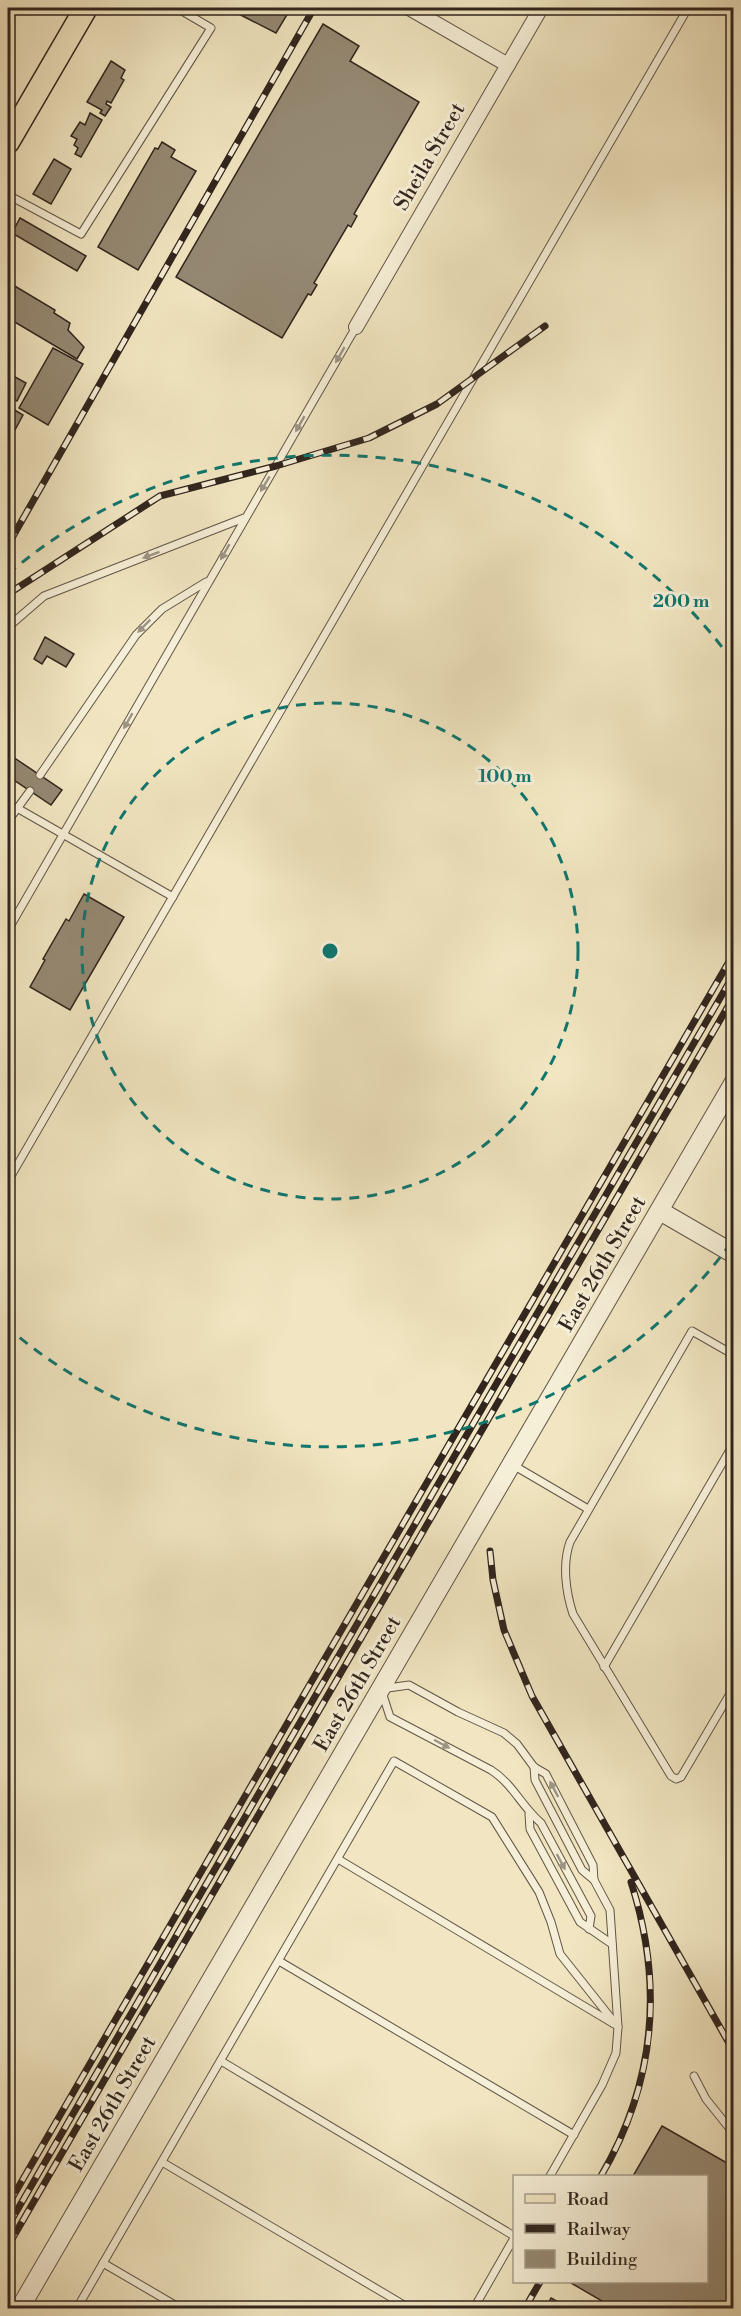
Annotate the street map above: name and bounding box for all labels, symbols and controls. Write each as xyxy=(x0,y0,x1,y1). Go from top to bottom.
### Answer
street label: Sheila Street xyxy=(389,98,472,216)
one-way arrow xyxy=(335,347,345,364)
one-way arrow xyxy=(295,416,305,433)
one-way arrow xyxy=(259,476,270,492)
one-way arrow xyxy=(220,544,230,561)
one-way arrow xyxy=(142,551,160,560)
text: 200 m xyxy=(653,590,710,613)
one-way arrow xyxy=(138,619,152,633)
one-way arrow xyxy=(122,713,133,729)
text: 100 m xyxy=(478,765,532,788)
centre of rings xyxy=(320,941,340,961)
street label: East 26th Street xyxy=(554,1191,653,1337)
street label: East 26th Street xyxy=(309,1611,408,1757)
one-way arrow xyxy=(434,1739,451,1749)
one-way arrow xyxy=(549,1780,559,1797)
one-way arrow xyxy=(556,1854,566,1871)
street label: East 26th Street xyxy=(64,2031,163,2177)
legend xyxy=(513,2175,708,2283)
text: Road xyxy=(567,2188,610,2211)
text: Railway xyxy=(567,2218,631,2241)
text: Building xyxy=(566,2248,638,2271)

